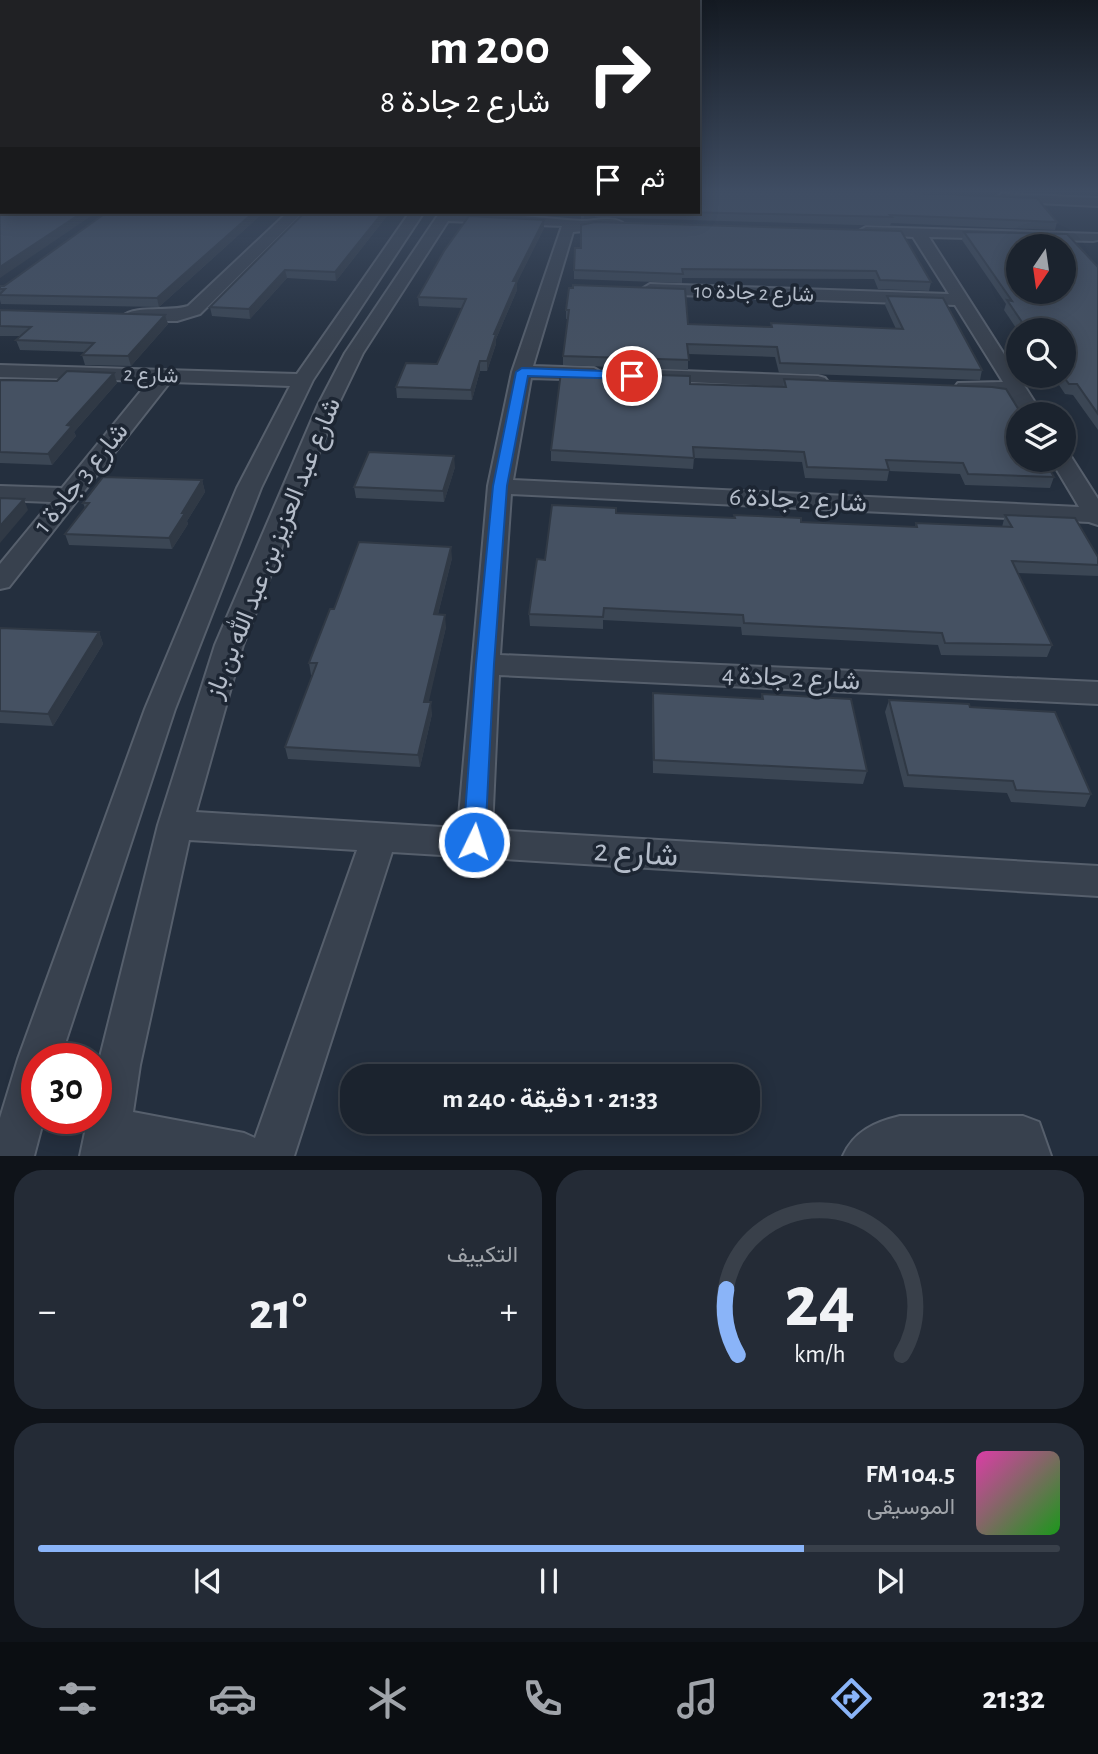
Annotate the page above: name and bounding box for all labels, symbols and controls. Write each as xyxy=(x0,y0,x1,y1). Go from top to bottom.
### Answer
text: 200 m xyxy=(429,24,550,73)
icon: right xyxy=(574,28,665,119)
text: شارع 2 جادة 8 xyxy=(380,86,550,118)
icon: arrive xyxy=(589,161,627,199)
text: ثم xyxy=(641,166,665,192)
north arrow xyxy=(1006,234,1076,304)
map controls xyxy=(1006,234,1076,472)
street label: شارع 2 جادة 10 xyxy=(694,280,814,309)
button: search xyxy=(1006,318,1076,388)
pin xyxy=(602,346,662,406)
icon: arrive xyxy=(613,357,651,395)
street label: شارع 2 xyxy=(123,364,179,389)
street label: شارع عبد العزيز بن عبد الله بن باز xyxy=(198,393,349,704)
button: layers xyxy=(1006,402,1076,472)
street label: شارع 3 جادة 1 xyxy=(29,418,136,541)
street label: شارع 2 جادة 6 xyxy=(728,483,868,521)
street label: شارع 2 جادة 4 xyxy=(721,661,861,699)
position arrow xyxy=(437,805,511,879)
street label: شارع 2 xyxy=(593,834,679,877)
speed limit sign: 30 xyxy=(21,1043,112,1134)
text: 21:33 · 1 دقيقة · 240 m xyxy=(442,1086,658,1112)
text: التكييف xyxy=(447,1244,518,1267)
text: 24 xyxy=(785,1268,855,1341)
text: 21° xyxy=(249,1286,307,1338)
text: − xyxy=(38,1293,56,1331)
text: + xyxy=(500,1293,518,1331)
text: km/h xyxy=(794,1342,846,1367)
text: 104.5 FM xyxy=(866,1461,955,1487)
text: الموسيقى xyxy=(867,1496,955,1519)
icon: previous xyxy=(189,1562,227,1600)
icon: pause xyxy=(530,1562,568,1600)
icon: next xyxy=(871,1562,909,1600)
icon: filters xyxy=(53,1674,102,1723)
icon: car xyxy=(208,1674,257,1723)
icon: climate xyxy=(363,1674,412,1723)
icon: phone xyxy=(518,1674,567,1723)
icon: music xyxy=(673,1674,722,1723)
icon: directions xyxy=(827,1674,876,1723)
text: 21:32 xyxy=(982,1682,1045,1714)

